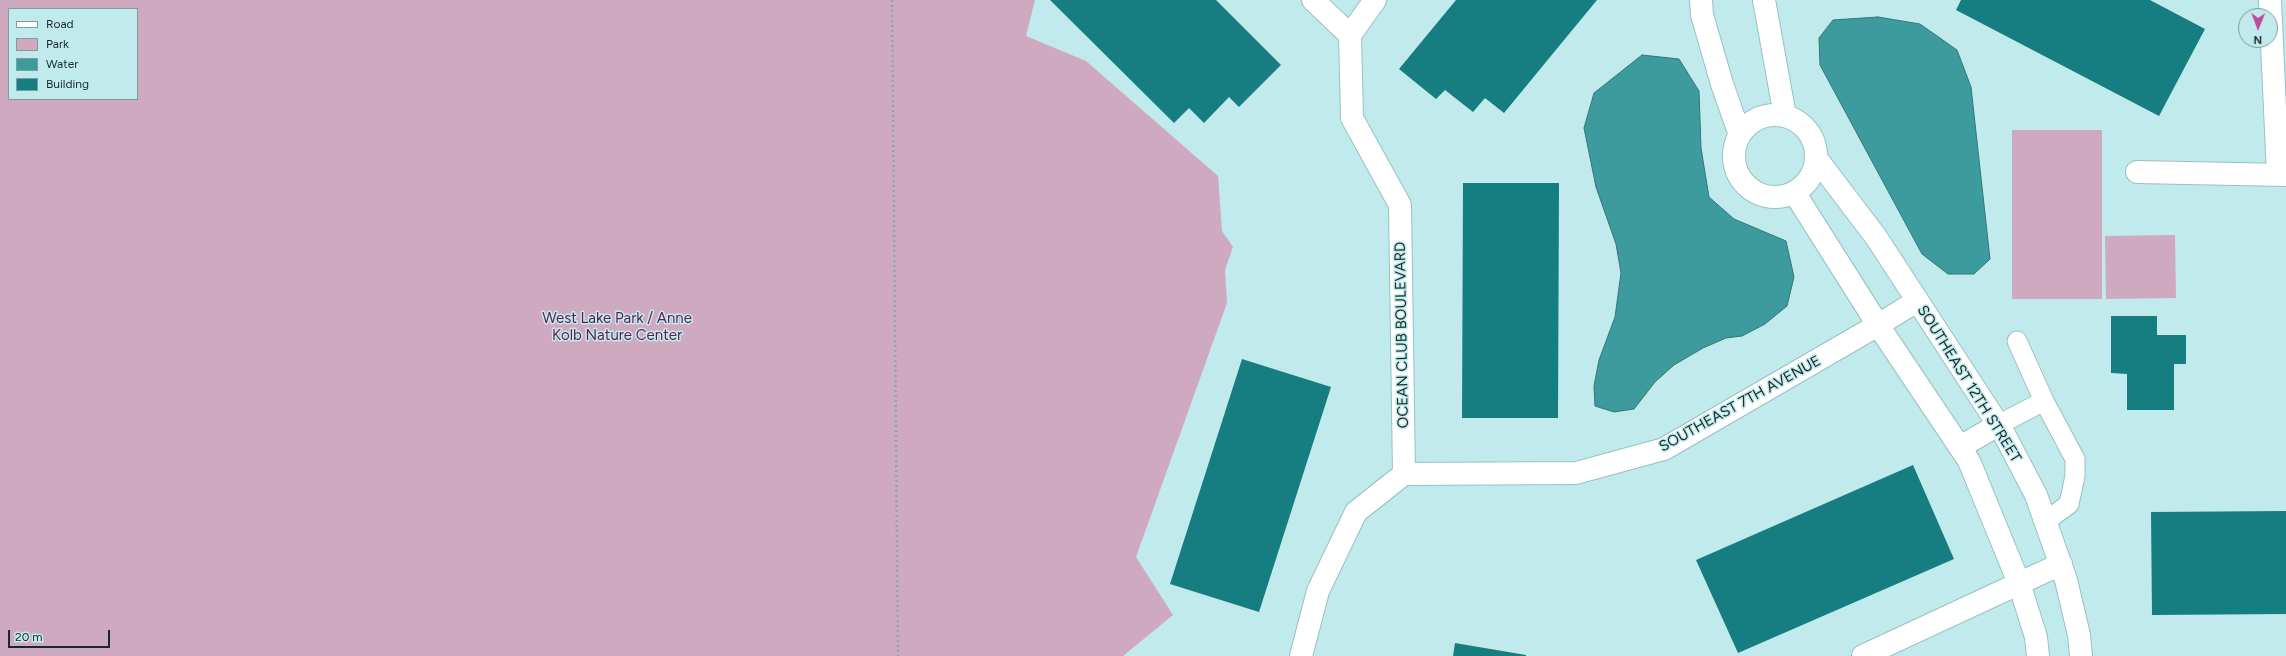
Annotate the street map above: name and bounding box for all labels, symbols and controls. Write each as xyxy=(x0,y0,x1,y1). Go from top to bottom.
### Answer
legend xyxy=(8,8,138,100)
north arrow xyxy=(2238,8,2278,48)
text: Road xyxy=(46,17,74,31)
text: N xyxy=(2253,33,2262,46)
text: Park xyxy=(46,37,69,51)
text: Water xyxy=(46,57,78,71)
text: Building xyxy=(46,77,89,91)
street label: OCEAN CLUB BOULEVARD xyxy=(1391,242,1413,428)
street label: SOUTHEAST 12TH STREET xyxy=(1913,302,2025,466)
park label: West Lake Park / Anne Kolb Nature Center xyxy=(542,310,692,345)
street label: SOUTHEAST 7TH AVENUE xyxy=(1656,352,1824,456)
scale bar xyxy=(10,622,112,648)
text: 20 m xyxy=(15,630,43,644)

